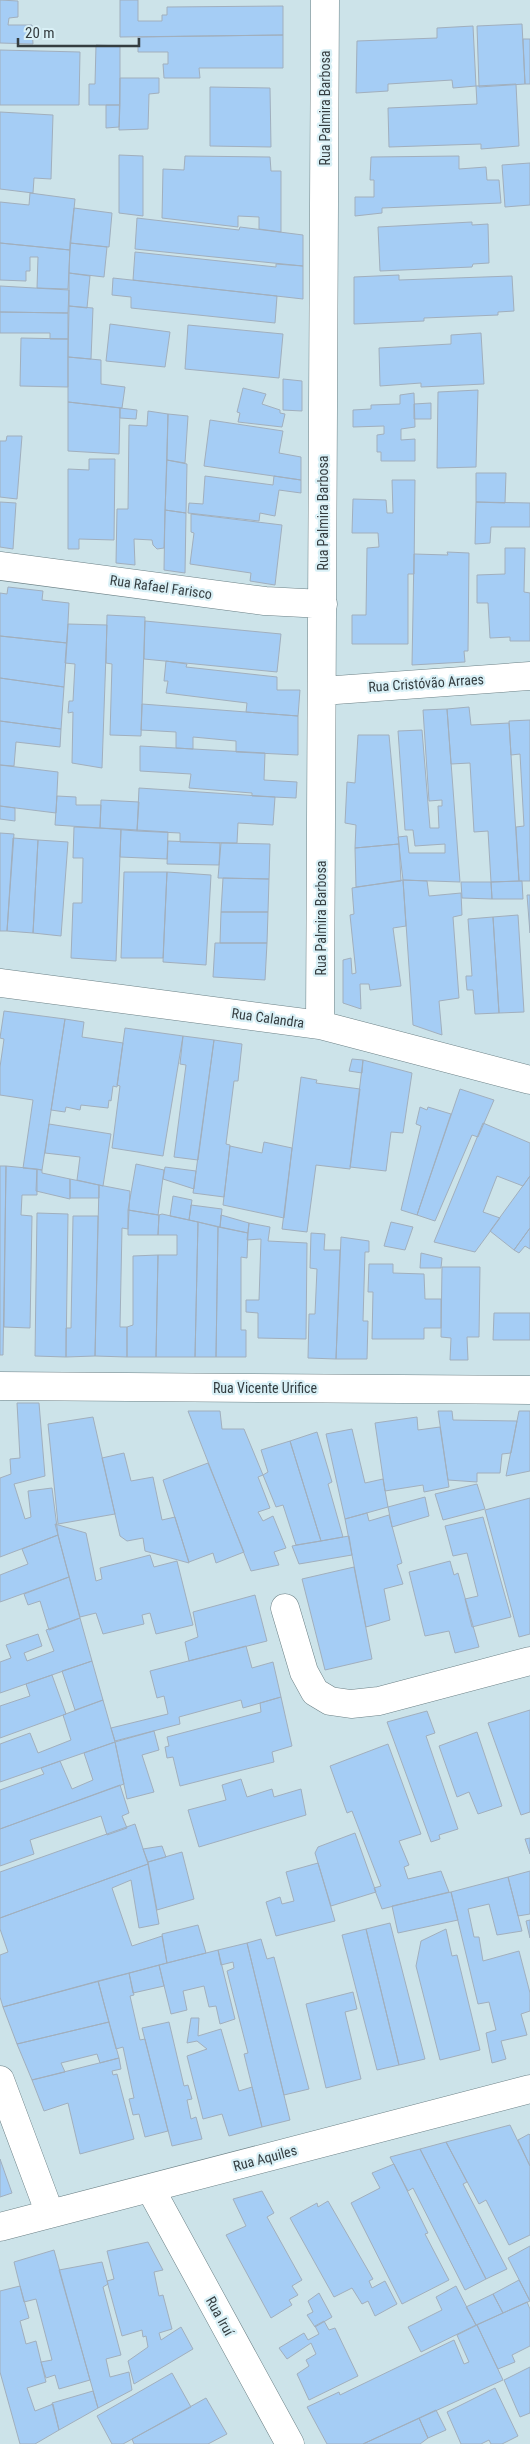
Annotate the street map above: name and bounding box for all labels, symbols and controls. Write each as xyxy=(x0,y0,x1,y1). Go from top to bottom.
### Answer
scale bar xyxy=(18,15,139,47)
text: 20 m xyxy=(25,24,55,42)
street label: Rua Palmira Barbosa xyxy=(317,50,333,166)
street label: Rua Palmira Barbosa xyxy=(315,455,331,571)
street label: Rua Rafael Farisco xyxy=(109,572,213,602)
street label: Rua Cristóvão Arraes xyxy=(368,671,484,695)
street label: Rua Palmira Barbosa xyxy=(313,860,329,976)
street label: Rua Calandra xyxy=(231,1005,305,1031)
street label: Rua Vicente Urifice xyxy=(213,1380,318,1396)
street label: Rua Aquiles xyxy=(231,2142,299,2174)
street label: Rua Iruí xyxy=(203,2294,238,2339)

